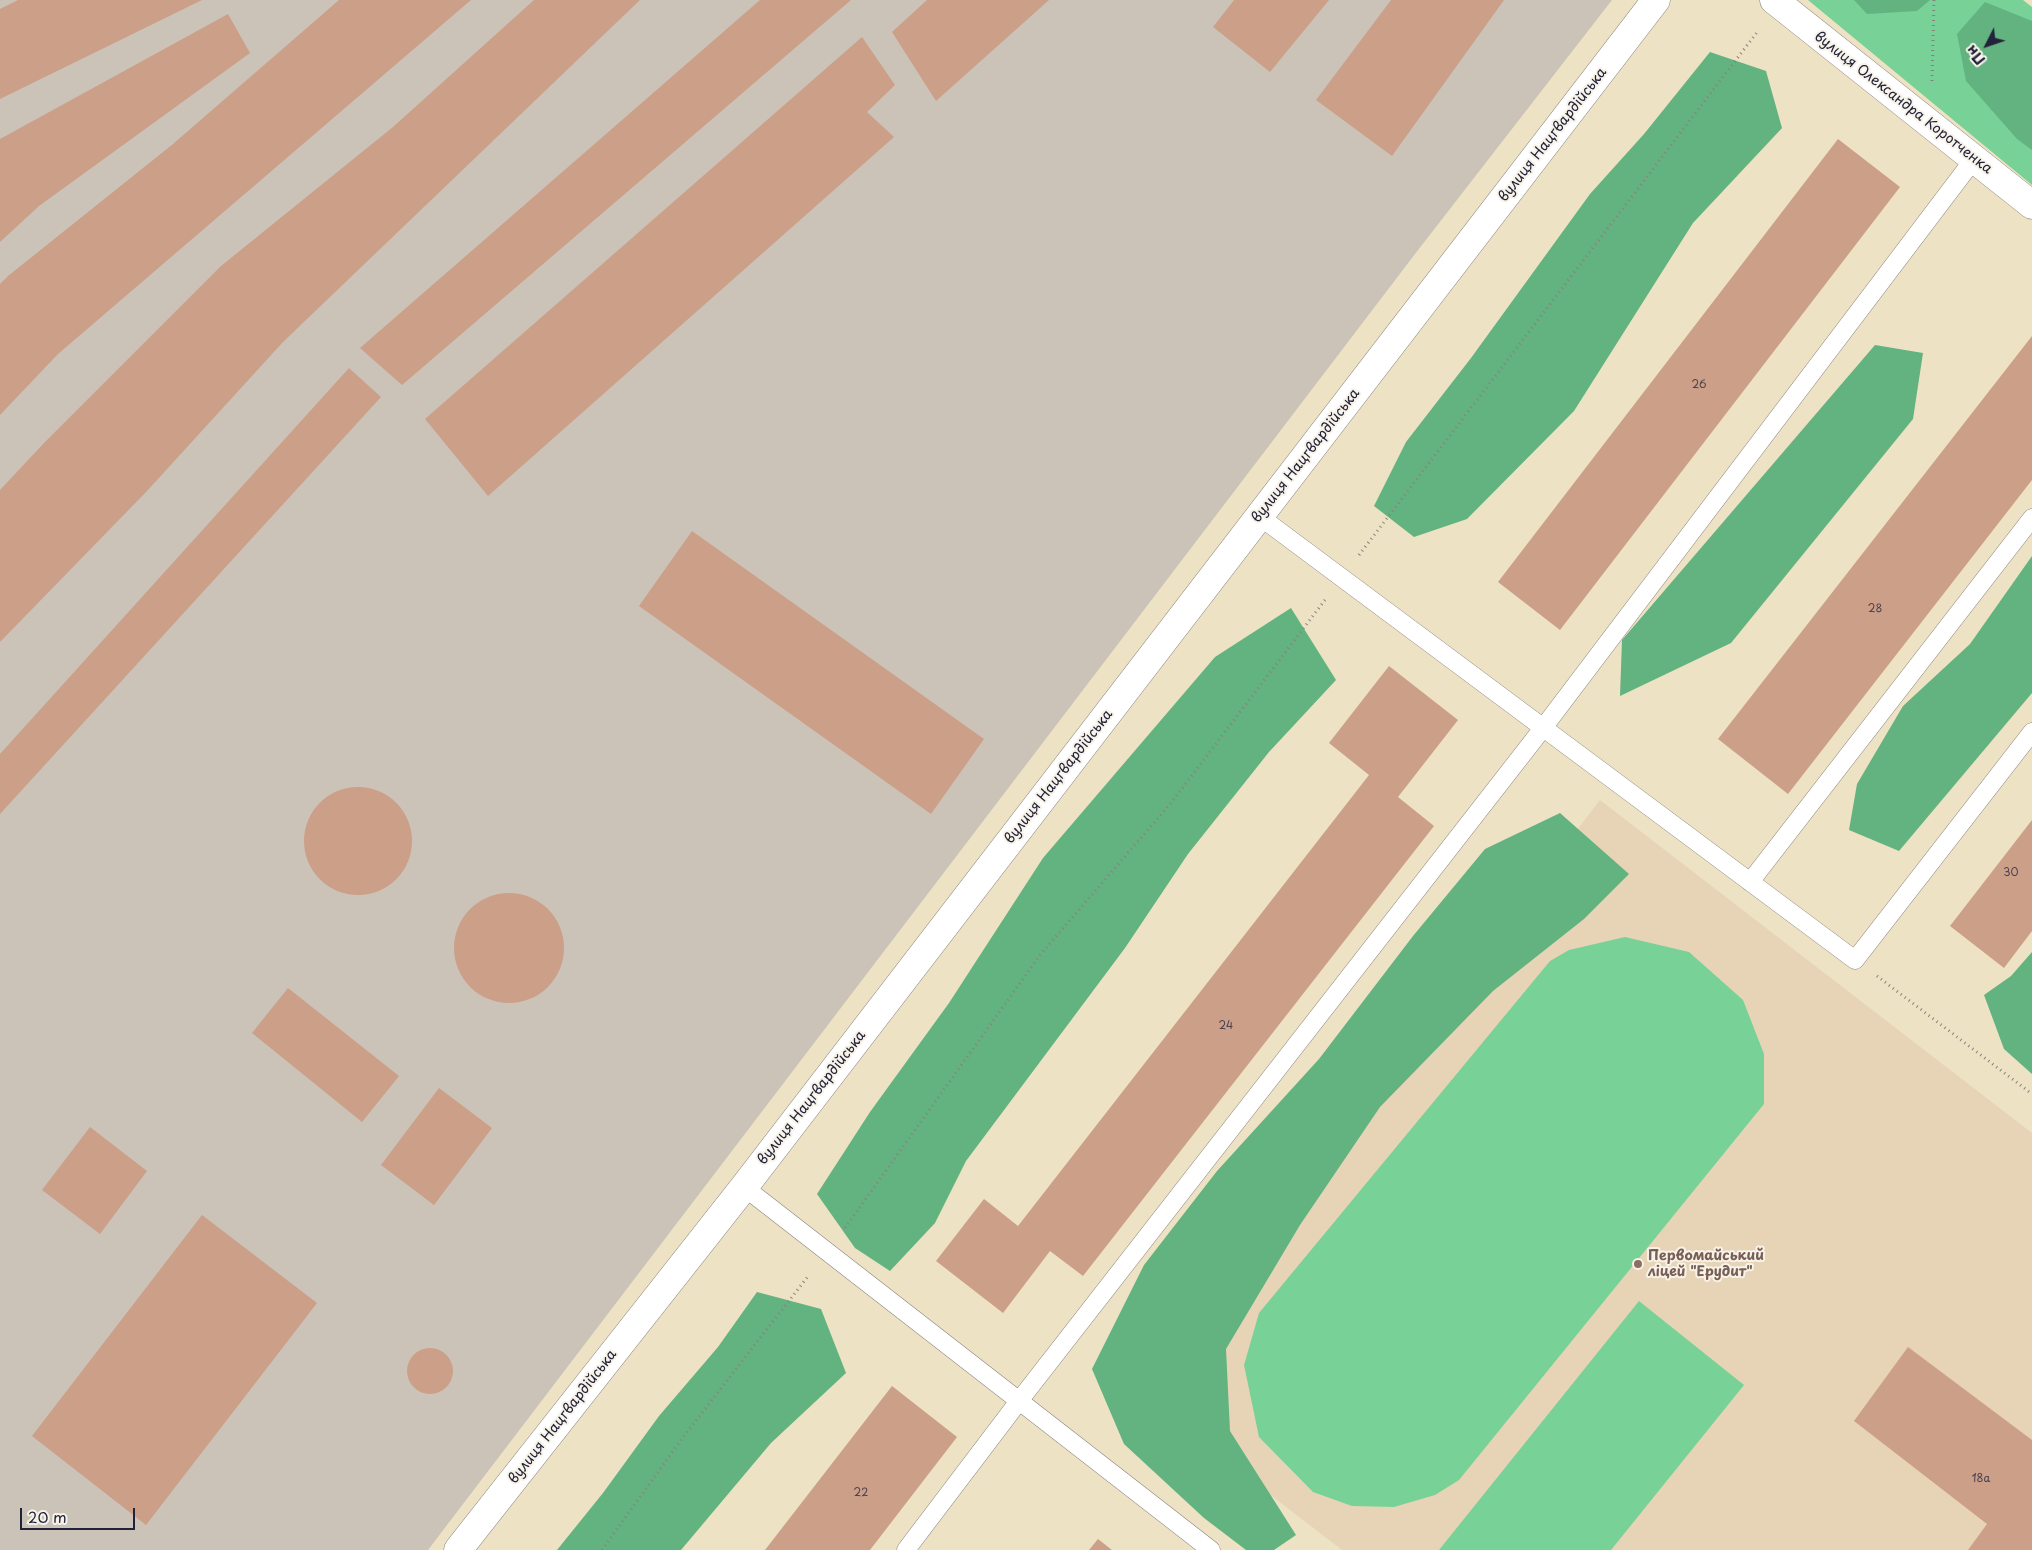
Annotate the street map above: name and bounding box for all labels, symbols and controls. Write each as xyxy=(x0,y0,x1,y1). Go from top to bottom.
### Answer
north arrow xyxy=(1962,20,2012,70)
street label: вулиця Олександра Коротченка xyxy=(1811,28,1995,178)
text: Пн xyxy=(1961,41,1990,70)
street label: вулиця Нацгвардійська xyxy=(1495,65,1611,205)
house number: 26 xyxy=(1691,378,1707,392)
street label: вулиця Нацгвардійська xyxy=(1248,386,1364,526)
house number: 28 xyxy=(1868,602,1882,616)
street label: вулиця Нацгвардійська xyxy=(1001,707,1117,847)
house number: 30 xyxy=(2003,866,2019,880)
house number: 24 xyxy=(1219,1019,1233,1033)
street label: вулиця Нацгвардійська xyxy=(754,1028,870,1168)
place label: Первомайський ліцей "Ерудит" xyxy=(1648,1248,1764,1280)
marker: Первомайський ліцей "Ерудит" xyxy=(1632,1258,1644,1270)
street label: вулиця Нацгвардійська xyxy=(505,1347,621,1487)
house number: 18а xyxy=(1972,1472,1990,1486)
house number: 22 xyxy=(854,1486,868,1500)
scale bar xyxy=(22,1498,138,1530)
text: 20 m xyxy=(28,1505,67,1528)

